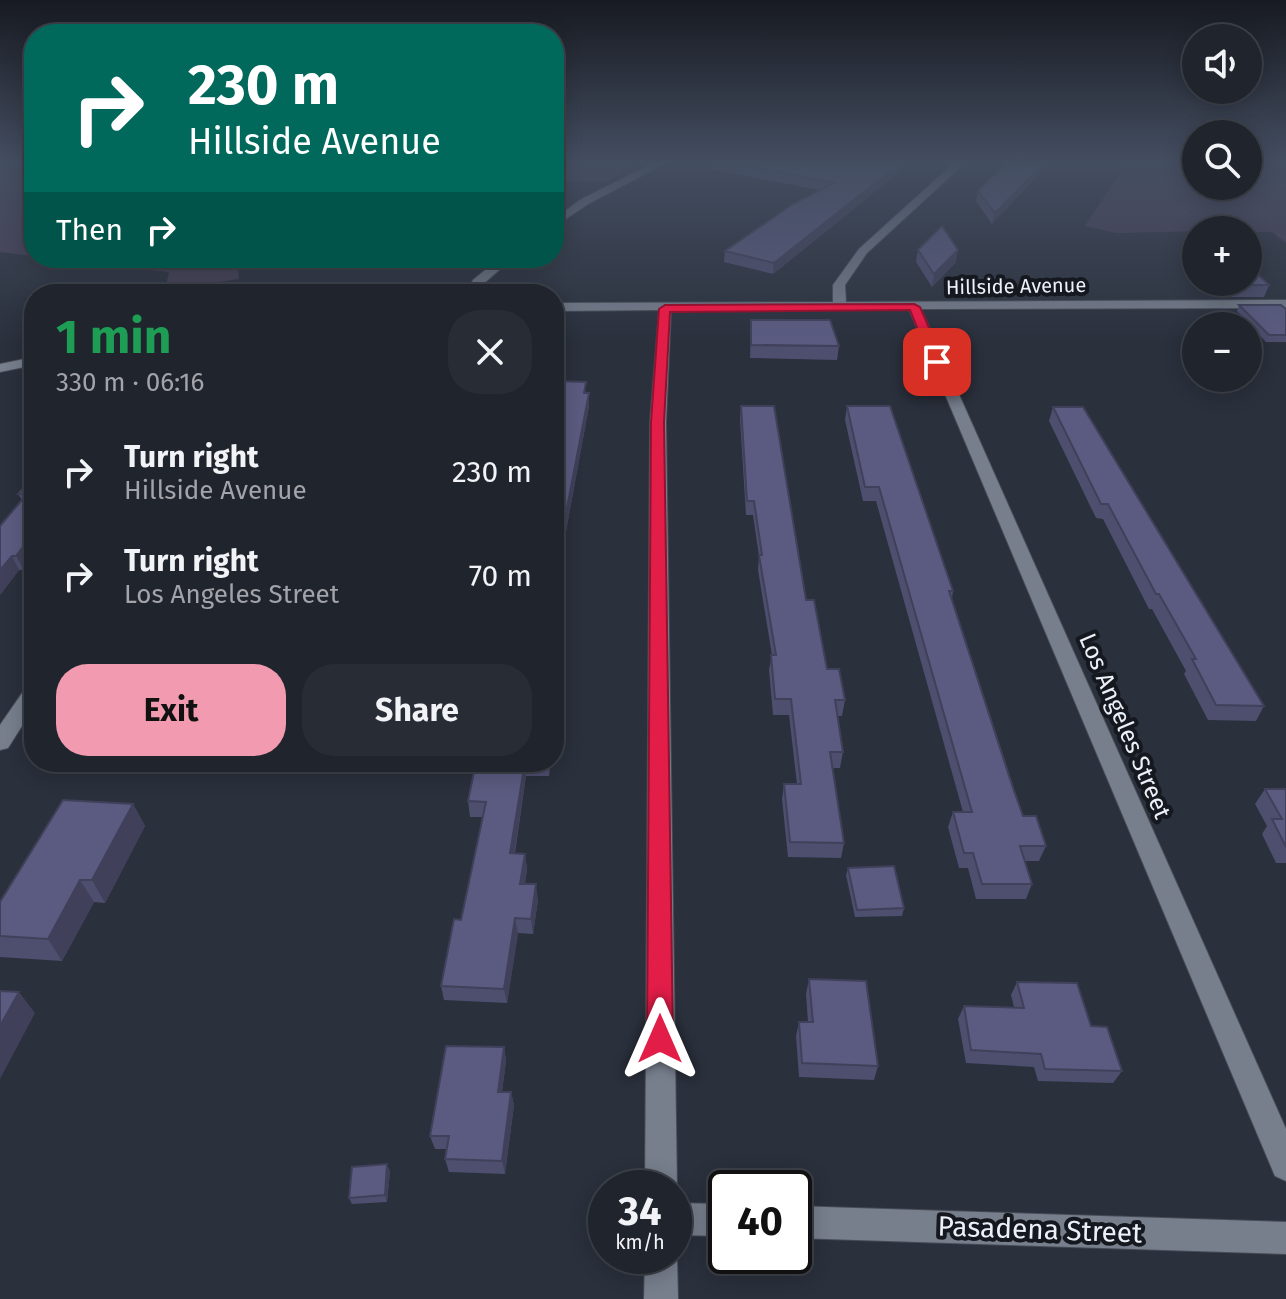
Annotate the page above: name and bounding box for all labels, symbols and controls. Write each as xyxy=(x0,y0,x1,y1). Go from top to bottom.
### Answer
map controls xyxy=(1182,24,1262,392)
button: sound xyxy=(1182,24,1262,104)
text: 230 m xyxy=(188,52,339,119)
icon: right xyxy=(56,56,160,160)
text: Hillside Avenue xyxy=(188,120,441,164)
button: search xyxy=(1182,120,1262,200)
icon: right xyxy=(139,208,183,252)
text: Then xyxy=(56,212,123,248)
button: + xyxy=(1182,216,1262,296)
street label: Hillside Avenue xyxy=(946,273,1086,299)
text: 1 min xyxy=(56,308,171,366)
button: close xyxy=(448,310,532,394)
button: − xyxy=(1182,312,1262,392)
pin xyxy=(903,328,971,396)
icon: arrive xyxy=(915,340,959,384)
text: 330 m · 06:16 xyxy=(56,367,204,398)
text: Turn right xyxy=(124,439,259,475)
icon: right xyxy=(56,450,100,494)
text: 230 m xyxy=(452,454,532,490)
text: Hillside Avenue xyxy=(124,475,307,506)
text: Turn right xyxy=(124,543,259,579)
icon: right xyxy=(56,554,100,598)
text: 70 m xyxy=(469,558,532,594)
text: Los Angeles Street xyxy=(124,579,339,610)
street label: Los Angeles Street xyxy=(1073,629,1177,823)
button: Exit xyxy=(56,664,286,756)
button: Share xyxy=(302,664,532,756)
position arrow xyxy=(618,997,702,1081)
speed limit sign: 40 xyxy=(708,1170,812,1274)
text: 34 xyxy=(618,1188,662,1236)
street label: Pasadena Street xyxy=(937,1209,1144,1250)
text: km/h xyxy=(615,1230,665,1254)

